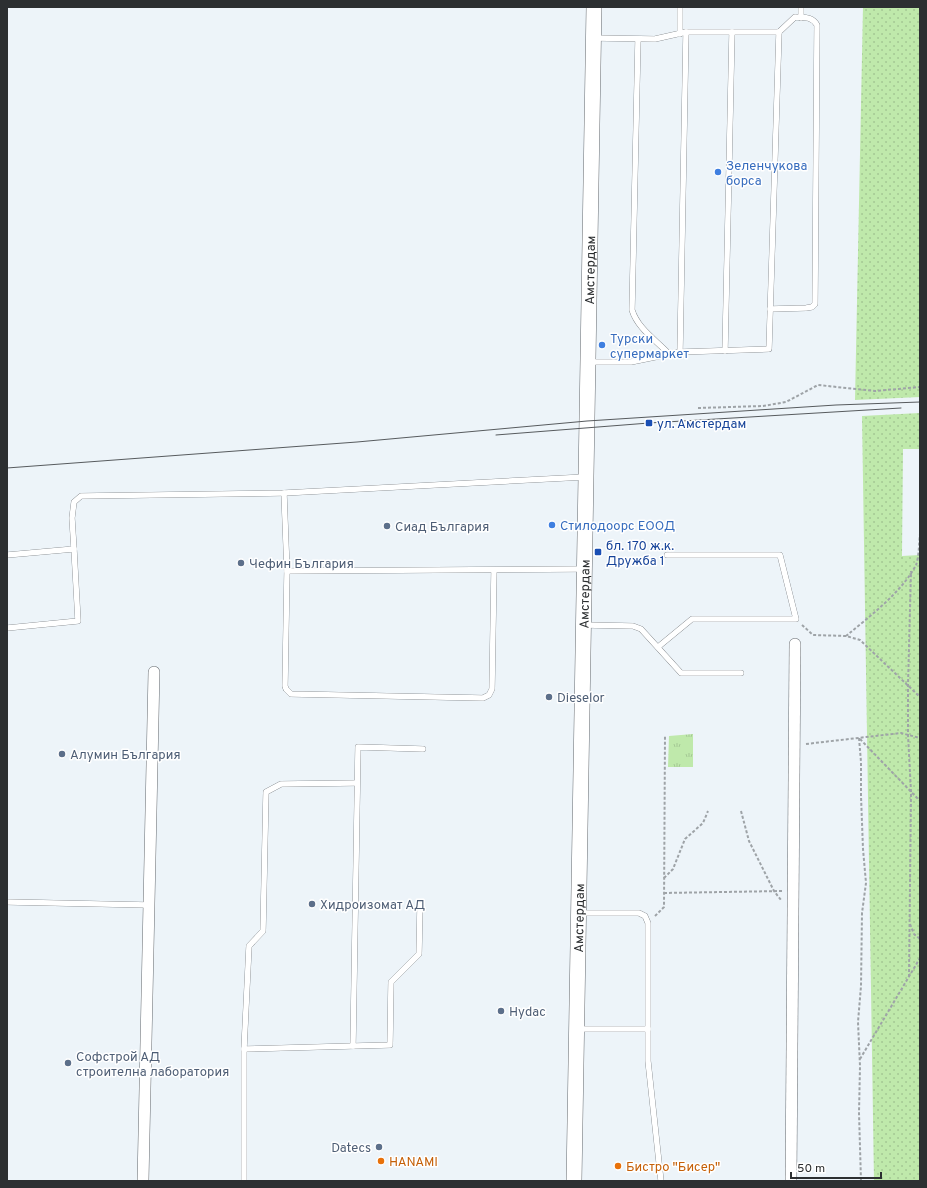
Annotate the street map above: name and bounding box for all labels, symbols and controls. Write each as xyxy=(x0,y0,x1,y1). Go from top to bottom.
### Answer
place label: Зеленчукова борса xyxy=(726,159,807,190)
marker: Зеленчукова борса xyxy=(713,167,723,177)
street label: Амстердам xyxy=(583,235,600,305)
place label: Турски супермаркет xyxy=(610,332,689,363)
marker: Турски супермаркет xyxy=(597,340,607,350)
place label: ул. Амстердам xyxy=(657,417,746,433)
marker: ул. Амстердам xyxy=(644,418,654,428)
place label: Стилодоорс ЕООД xyxy=(560,519,675,535)
place label: Сиад България xyxy=(395,520,489,536)
marker: Стилодоорс ЕООД xyxy=(547,520,557,530)
marker: Сиад България xyxy=(382,521,392,531)
place label: бл. 170 ж.к. Дружба 1 xyxy=(606,539,674,570)
marker: бл. 170 ж.к. Дружба 1 xyxy=(593,547,603,557)
place label: Чефин България xyxy=(249,557,354,573)
marker: Чефин България xyxy=(236,558,246,568)
street label: Амстердам xyxy=(577,559,595,629)
place label: Dieselor xyxy=(557,691,605,707)
marker: Dieselor xyxy=(544,692,554,702)
place label: Алумин България xyxy=(70,748,181,764)
marker: Алумин България xyxy=(57,749,67,759)
street label: Амстердам xyxy=(572,883,589,953)
place label: Хидроизомат АД xyxy=(320,898,425,914)
marker: Хидроизомат АД xyxy=(307,899,317,909)
place label: Hydac xyxy=(509,1005,546,1021)
marker: Hydac xyxy=(496,1006,506,1016)
place label: Софстрой АД строителна лаборатория xyxy=(76,1050,229,1081)
marker: Софстрой АД строителна лаборатория xyxy=(63,1058,73,1068)
place label: Datecs xyxy=(331,1141,371,1157)
marker: Datecs xyxy=(374,1142,384,1152)
scale bar xyxy=(791,1154,881,1180)
place label: HANAMI xyxy=(389,1155,438,1171)
marker: HANAMI xyxy=(376,1156,386,1166)
place label: Бистро "Бисер" xyxy=(626,1160,720,1176)
marker: Бистро "Бисер" xyxy=(613,1161,623,1171)
text: 50 m xyxy=(797,1161,825,1177)

